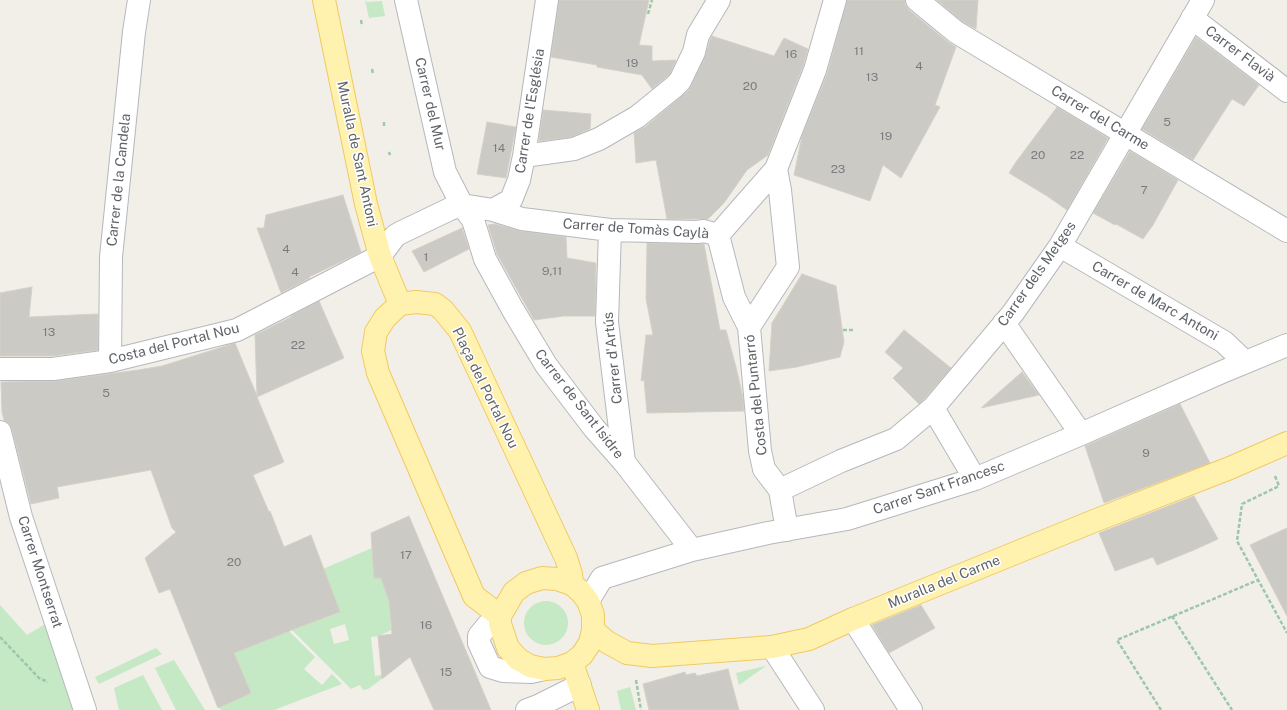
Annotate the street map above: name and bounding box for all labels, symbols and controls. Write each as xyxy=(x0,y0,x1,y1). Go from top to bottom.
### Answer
street label: Carrer Flavià xyxy=(1202,22,1278,86)
house number: 11 xyxy=(854,44,864,58)
street label: Carrer de l'Església xyxy=(512,47,548,175)
house number: 16 xyxy=(785,47,797,61)
street label: Carrer del Mur xyxy=(411,56,449,152)
house number: 19 xyxy=(626,56,638,70)
house number: 4 xyxy=(915,59,923,73)
house number: 13 xyxy=(866,70,878,84)
house number: 20 xyxy=(743,79,757,93)
street label: Muralla de Sant Antoni xyxy=(333,80,381,228)
street label: Carrer del Carme xyxy=(1048,82,1152,154)
street label: Carrer de la Candela xyxy=(104,113,134,247)
house number: 5 xyxy=(1163,115,1171,129)
house number: 19 xyxy=(880,129,892,143)
house number: 14 xyxy=(493,141,505,155)
house number: 20 xyxy=(1031,148,1045,162)
house number: 22 xyxy=(1070,148,1084,162)
house number: 23 xyxy=(831,162,845,176)
house number: 7 xyxy=(1140,183,1148,197)
street label: Carrer de Tomàs Caylà xyxy=(562,216,710,242)
street label: Carrer dels Metges xyxy=(994,218,1080,330)
house number: 4 xyxy=(282,242,290,256)
house number: 1 xyxy=(424,250,428,264)
street label: Carrer de Marc Antoni xyxy=(1089,258,1221,344)
house number: 9,11 xyxy=(542,264,562,278)
house number: 4 xyxy=(291,265,299,279)
street label: Carrer d'Artús xyxy=(600,311,626,405)
street label: Costa del Portal Nou xyxy=(107,320,241,368)
house number: 13 xyxy=(43,325,55,339)
street label: Plaça del Portal Nou xyxy=(448,325,522,451)
street label: Costa del Puntarró xyxy=(741,334,771,456)
house number: 22 xyxy=(291,338,305,352)
street label: Carrer de Sant Isidre xyxy=(531,346,627,462)
house number: 5 xyxy=(102,386,110,400)
house number: 9 xyxy=(1142,446,1150,460)
street label: Carrer Sant Francesc xyxy=(871,458,1007,518)
street label: Carrer Montserrat xyxy=(14,514,66,630)
house number: 17 xyxy=(400,548,412,562)
street label: Muralla del Carme xyxy=(885,552,1003,612)
house number: 20 xyxy=(227,555,241,569)
house number: 16 xyxy=(420,618,432,632)
house number: 15 xyxy=(440,665,452,679)

